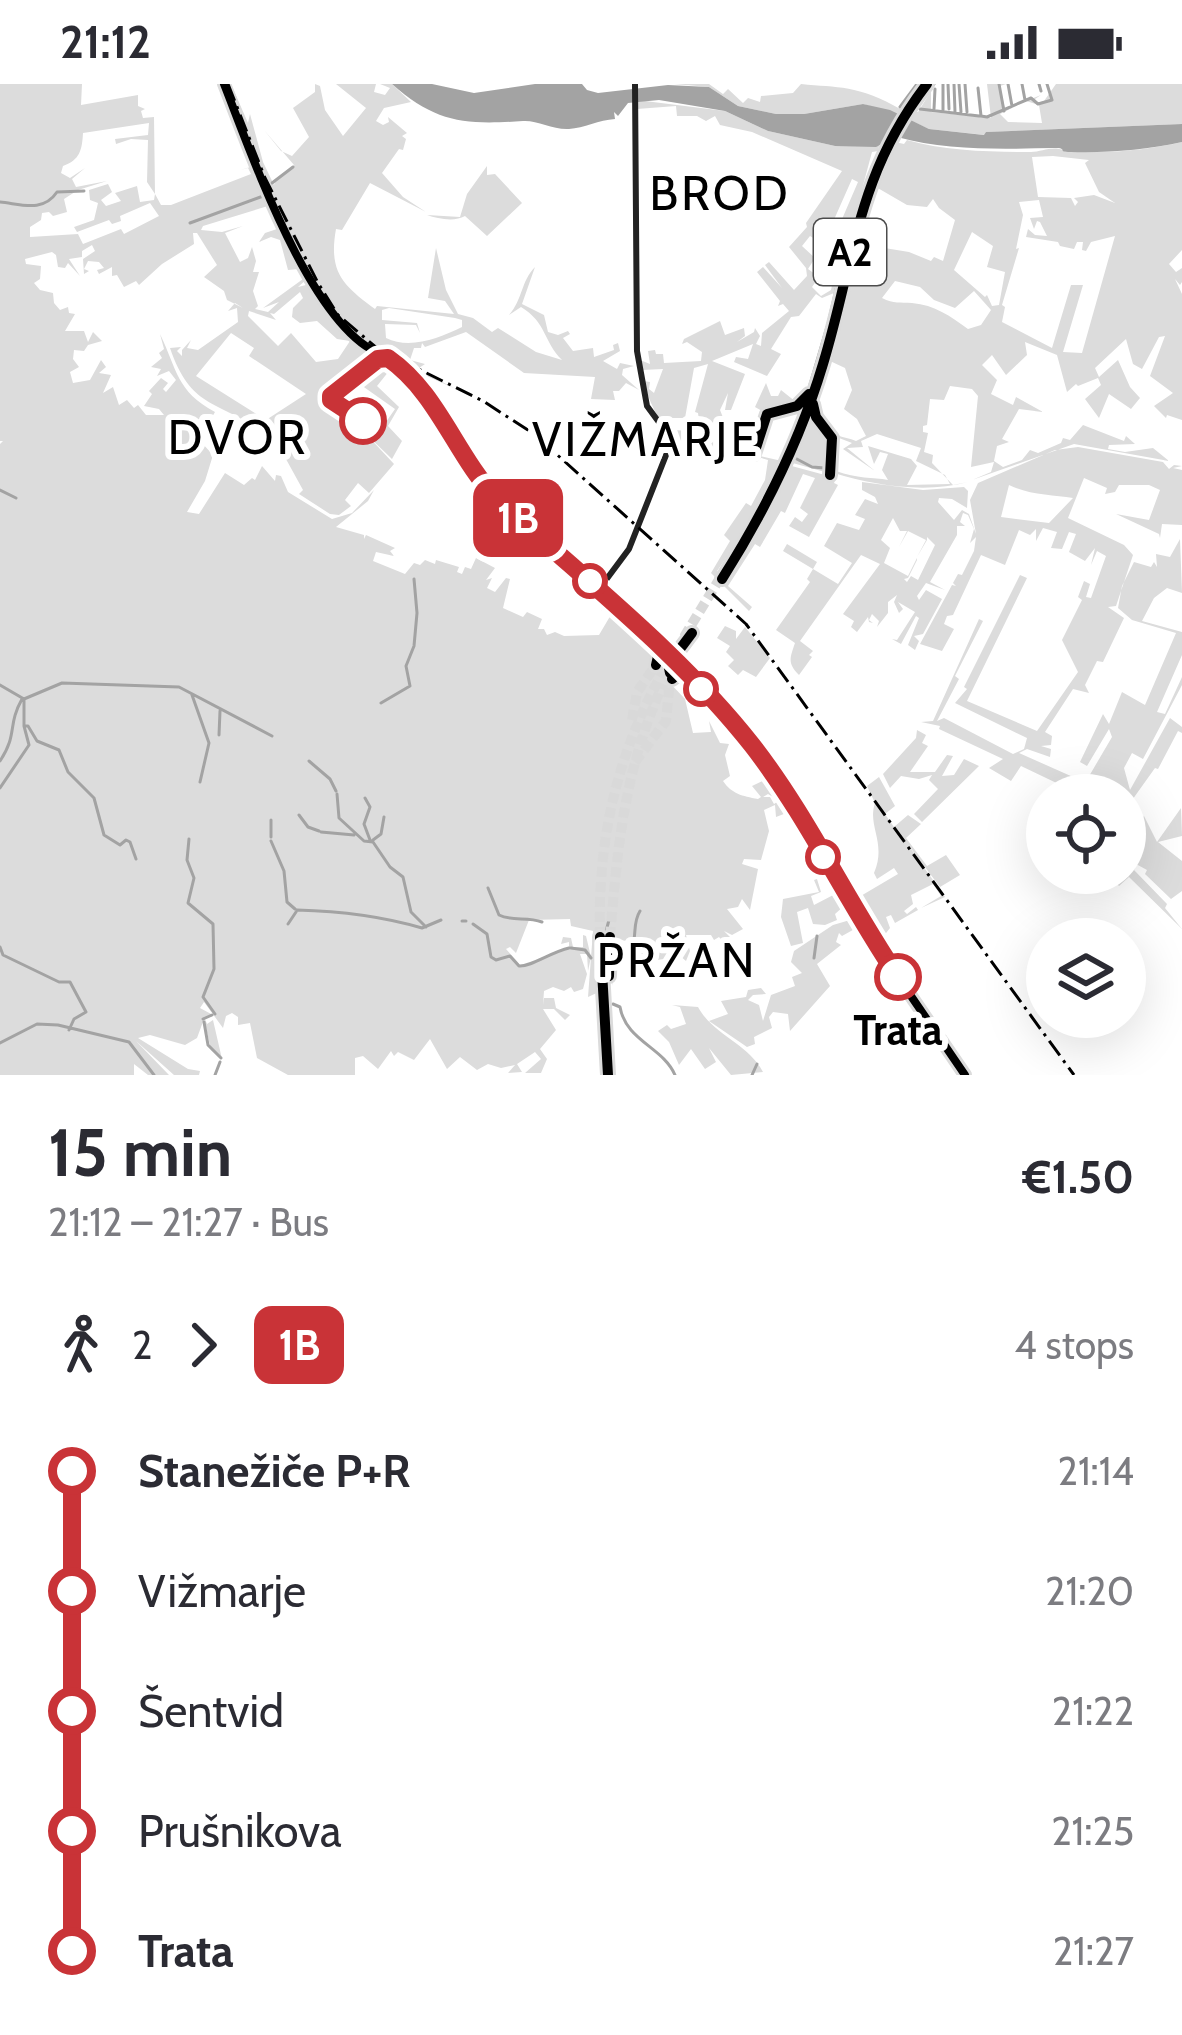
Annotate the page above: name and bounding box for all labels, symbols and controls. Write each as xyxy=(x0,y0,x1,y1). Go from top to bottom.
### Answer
text: 21:12 xyxy=(60,15,151,69)
district label: BROD xyxy=(649,164,791,222)
road number: A2 xyxy=(814,219,886,285)
unlabelled marker xyxy=(341,399,385,443)
district label: DVOR xyxy=(168,408,308,466)
district label: VIŽMARJE xyxy=(532,410,760,468)
line badge: 1B xyxy=(464,479,572,557)
text: 1B xyxy=(497,492,539,544)
unlabelled marker xyxy=(574,565,606,597)
unlabelled marker xyxy=(685,673,717,705)
map controls xyxy=(1026,774,1146,1038)
button: locate xyxy=(1026,774,1146,894)
unlabelled marker xyxy=(807,841,839,873)
button: layers xyxy=(1026,918,1146,1038)
district label: PRŽAN xyxy=(596,931,758,989)
marker: Trata xyxy=(876,955,920,999)
place label: Trata xyxy=(853,1004,943,1056)
text: 15 min xyxy=(48,1112,232,1193)
text: €1.50 xyxy=(1023,1150,1134,1204)
text: 21:12 – 21:27 · Bus xyxy=(48,1198,329,1246)
icon: walk xyxy=(48,1312,114,1378)
icon: forward xyxy=(170,1312,236,1378)
text: 1B xyxy=(278,1319,320,1371)
text: 2 xyxy=(132,1321,152,1369)
text: 4 stops xyxy=(1014,1321,1134,1369)
text: Stanežiče P+R xyxy=(138,1444,411,1498)
text: 21:14 xyxy=(1057,1447,1134,1495)
text: Vižmarje xyxy=(138,1564,306,1618)
text: 21:20 xyxy=(1045,1567,1134,1615)
text: Šentvid xyxy=(138,1684,284,1738)
text: 21:22 xyxy=(1052,1687,1134,1735)
text: Prušnikova xyxy=(138,1804,342,1858)
text: 21:25 xyxy=(1051,1807,1134,1855)
text: Trata xyxy=(138,1924,234,1978)
text: 21:27 xyxy=(1053,1927,1134,1975)

